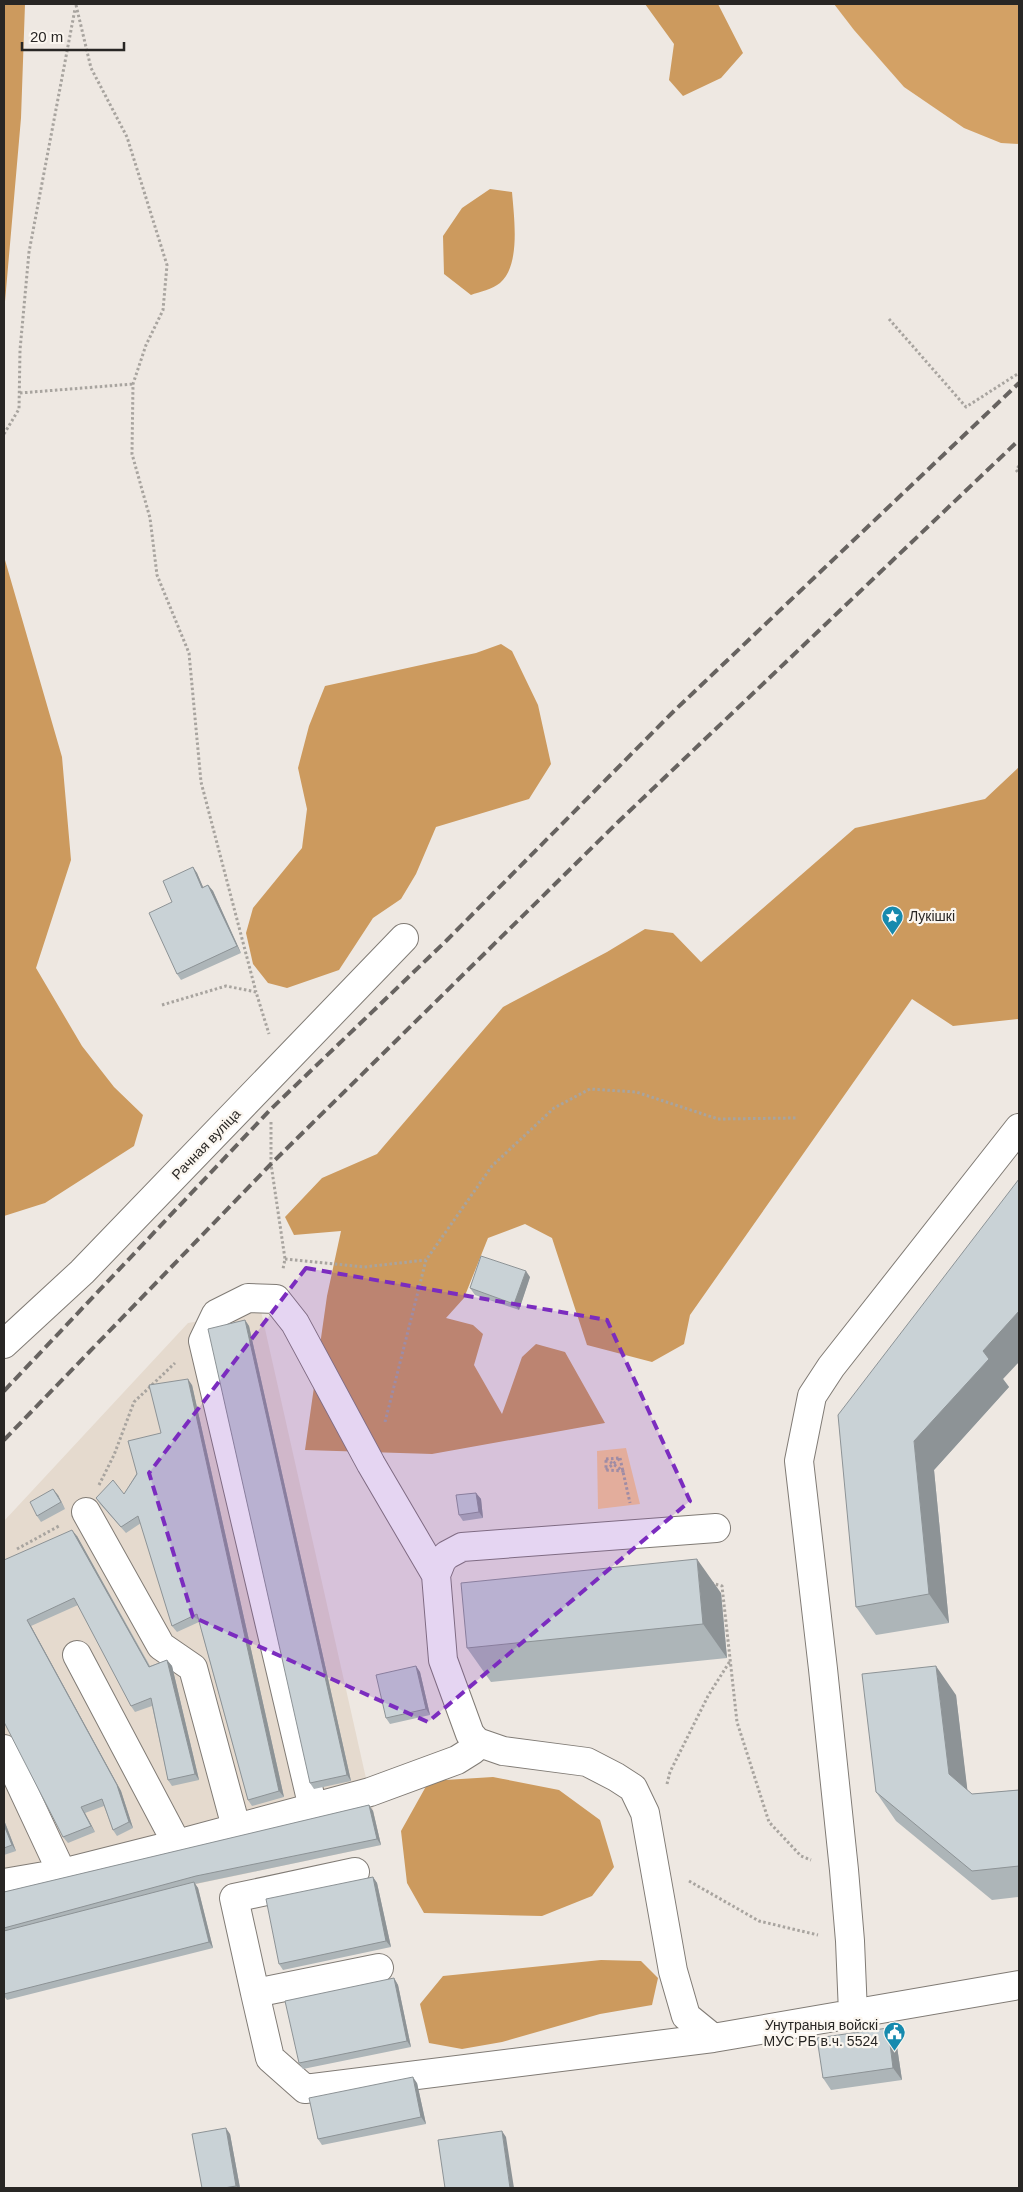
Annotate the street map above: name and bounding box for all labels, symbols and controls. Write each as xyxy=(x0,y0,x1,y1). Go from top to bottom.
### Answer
scale bar xyxy=(22,20,125,52)
text: 20 m xyxy=(30,28,63,45)
place icon: Лукішкі xyxy=(881,904,905,935)
place label: Лукішкі xyxy=(909,908,955,924)
street label: Рачная вуліца xyxy=(168,1105,244,1182)
place label: Унутраныя войскі МУС РБ в.ч. 5524 xyxy=(763,2017,878,2049)
public building icon: Унутраныя войскі МУС РБ в.ч. 5524 xyxy=(882,2021,906,2052)

